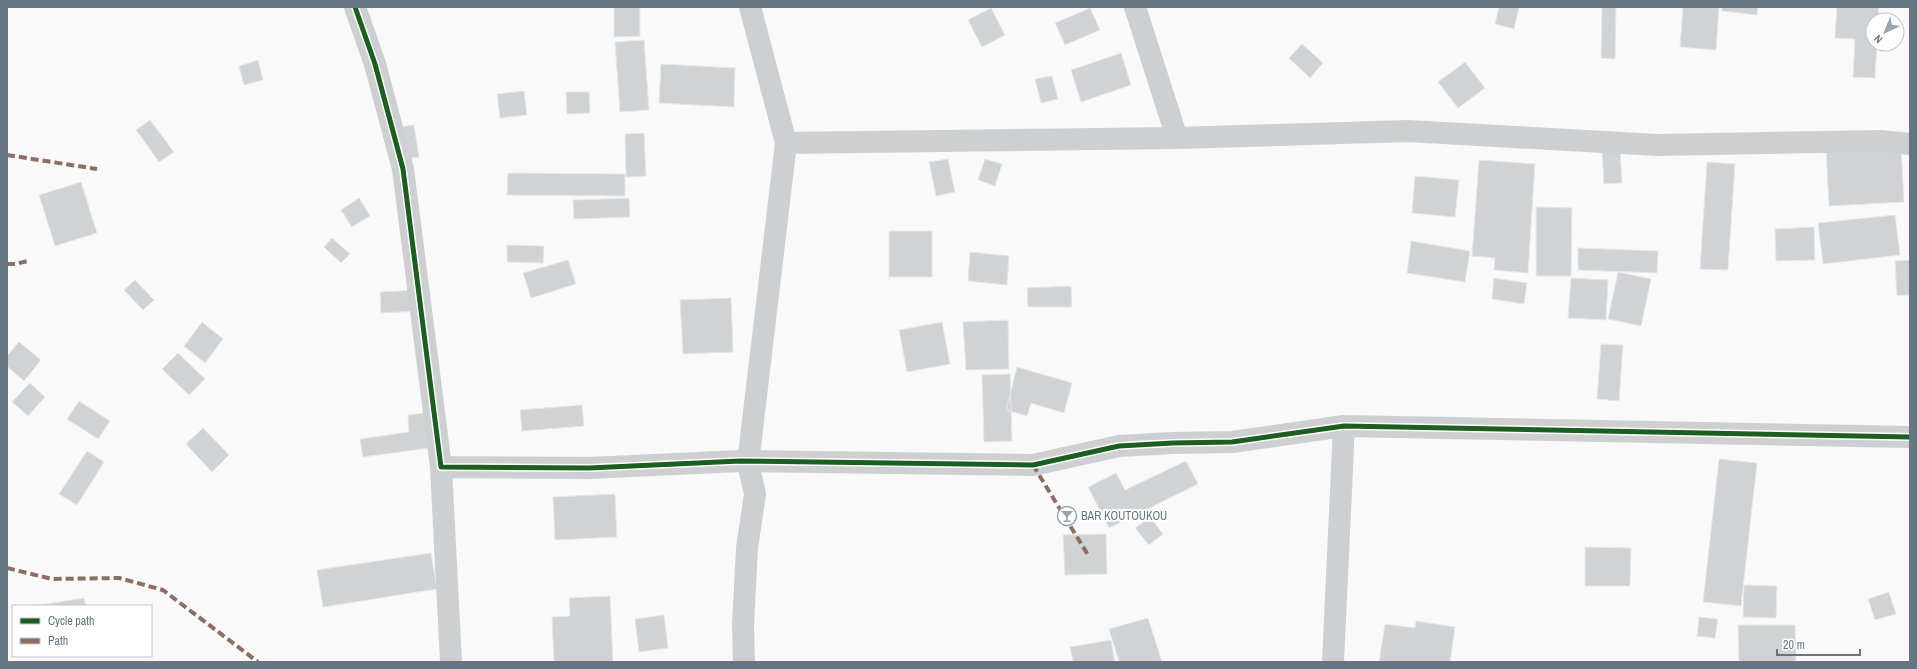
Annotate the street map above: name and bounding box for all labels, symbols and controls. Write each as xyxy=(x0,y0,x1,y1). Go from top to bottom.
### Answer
north arrow xyxy=(1865,12,1905,52)
text: N xyxy=(1871,32,1885,46)
bar icon: BAR KOUTOUKOU xyxy=(1056,505,1078,527)
place label: BAR KOUTOUKOU xyxy=(1081,508,1167,524)
legend xyxy=(12,605,152,657)
text: Cycle path xyxy=(48,613,95,629)
scale bar xyxy=(1777,631,1860,657)
text: Path xyxy=(48,633,68,649)
text: 20 m xyxy=(1783,637,1805,653)

